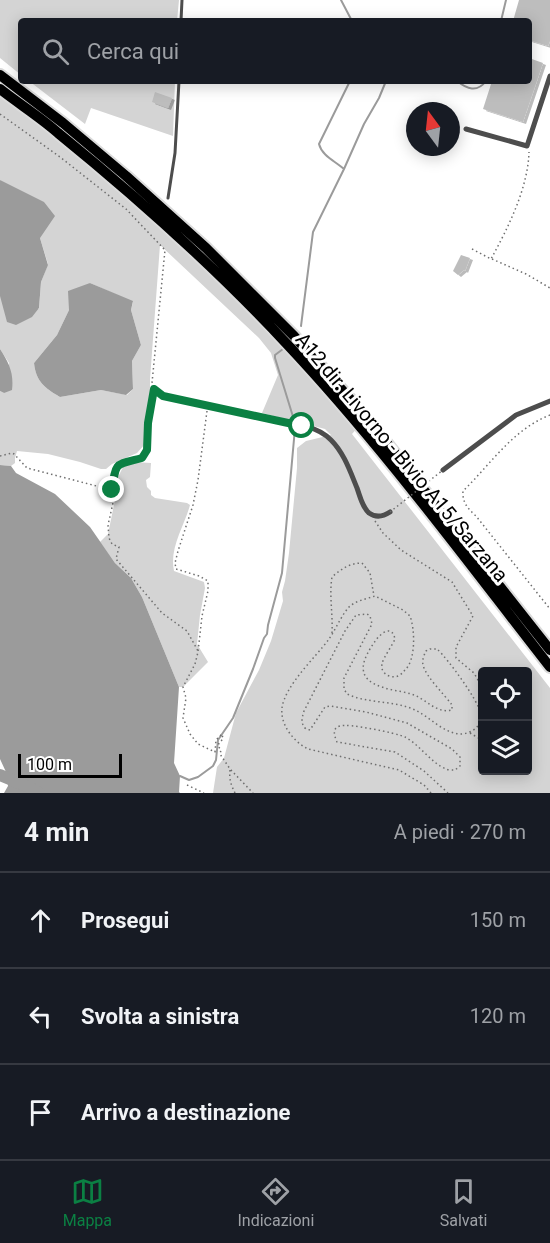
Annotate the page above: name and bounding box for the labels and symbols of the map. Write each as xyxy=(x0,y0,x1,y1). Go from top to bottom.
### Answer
north arrow xyxy=(406,102,460,156)
street label: A12 dir. Livorno - Bivio A15/Sarzana xyxy=(291,327,513,587)
route start xyxy=(288,412,314,438)
route end xyxy=(98,476,124,502)
scale bar xyxy=(18,751,122,778)

